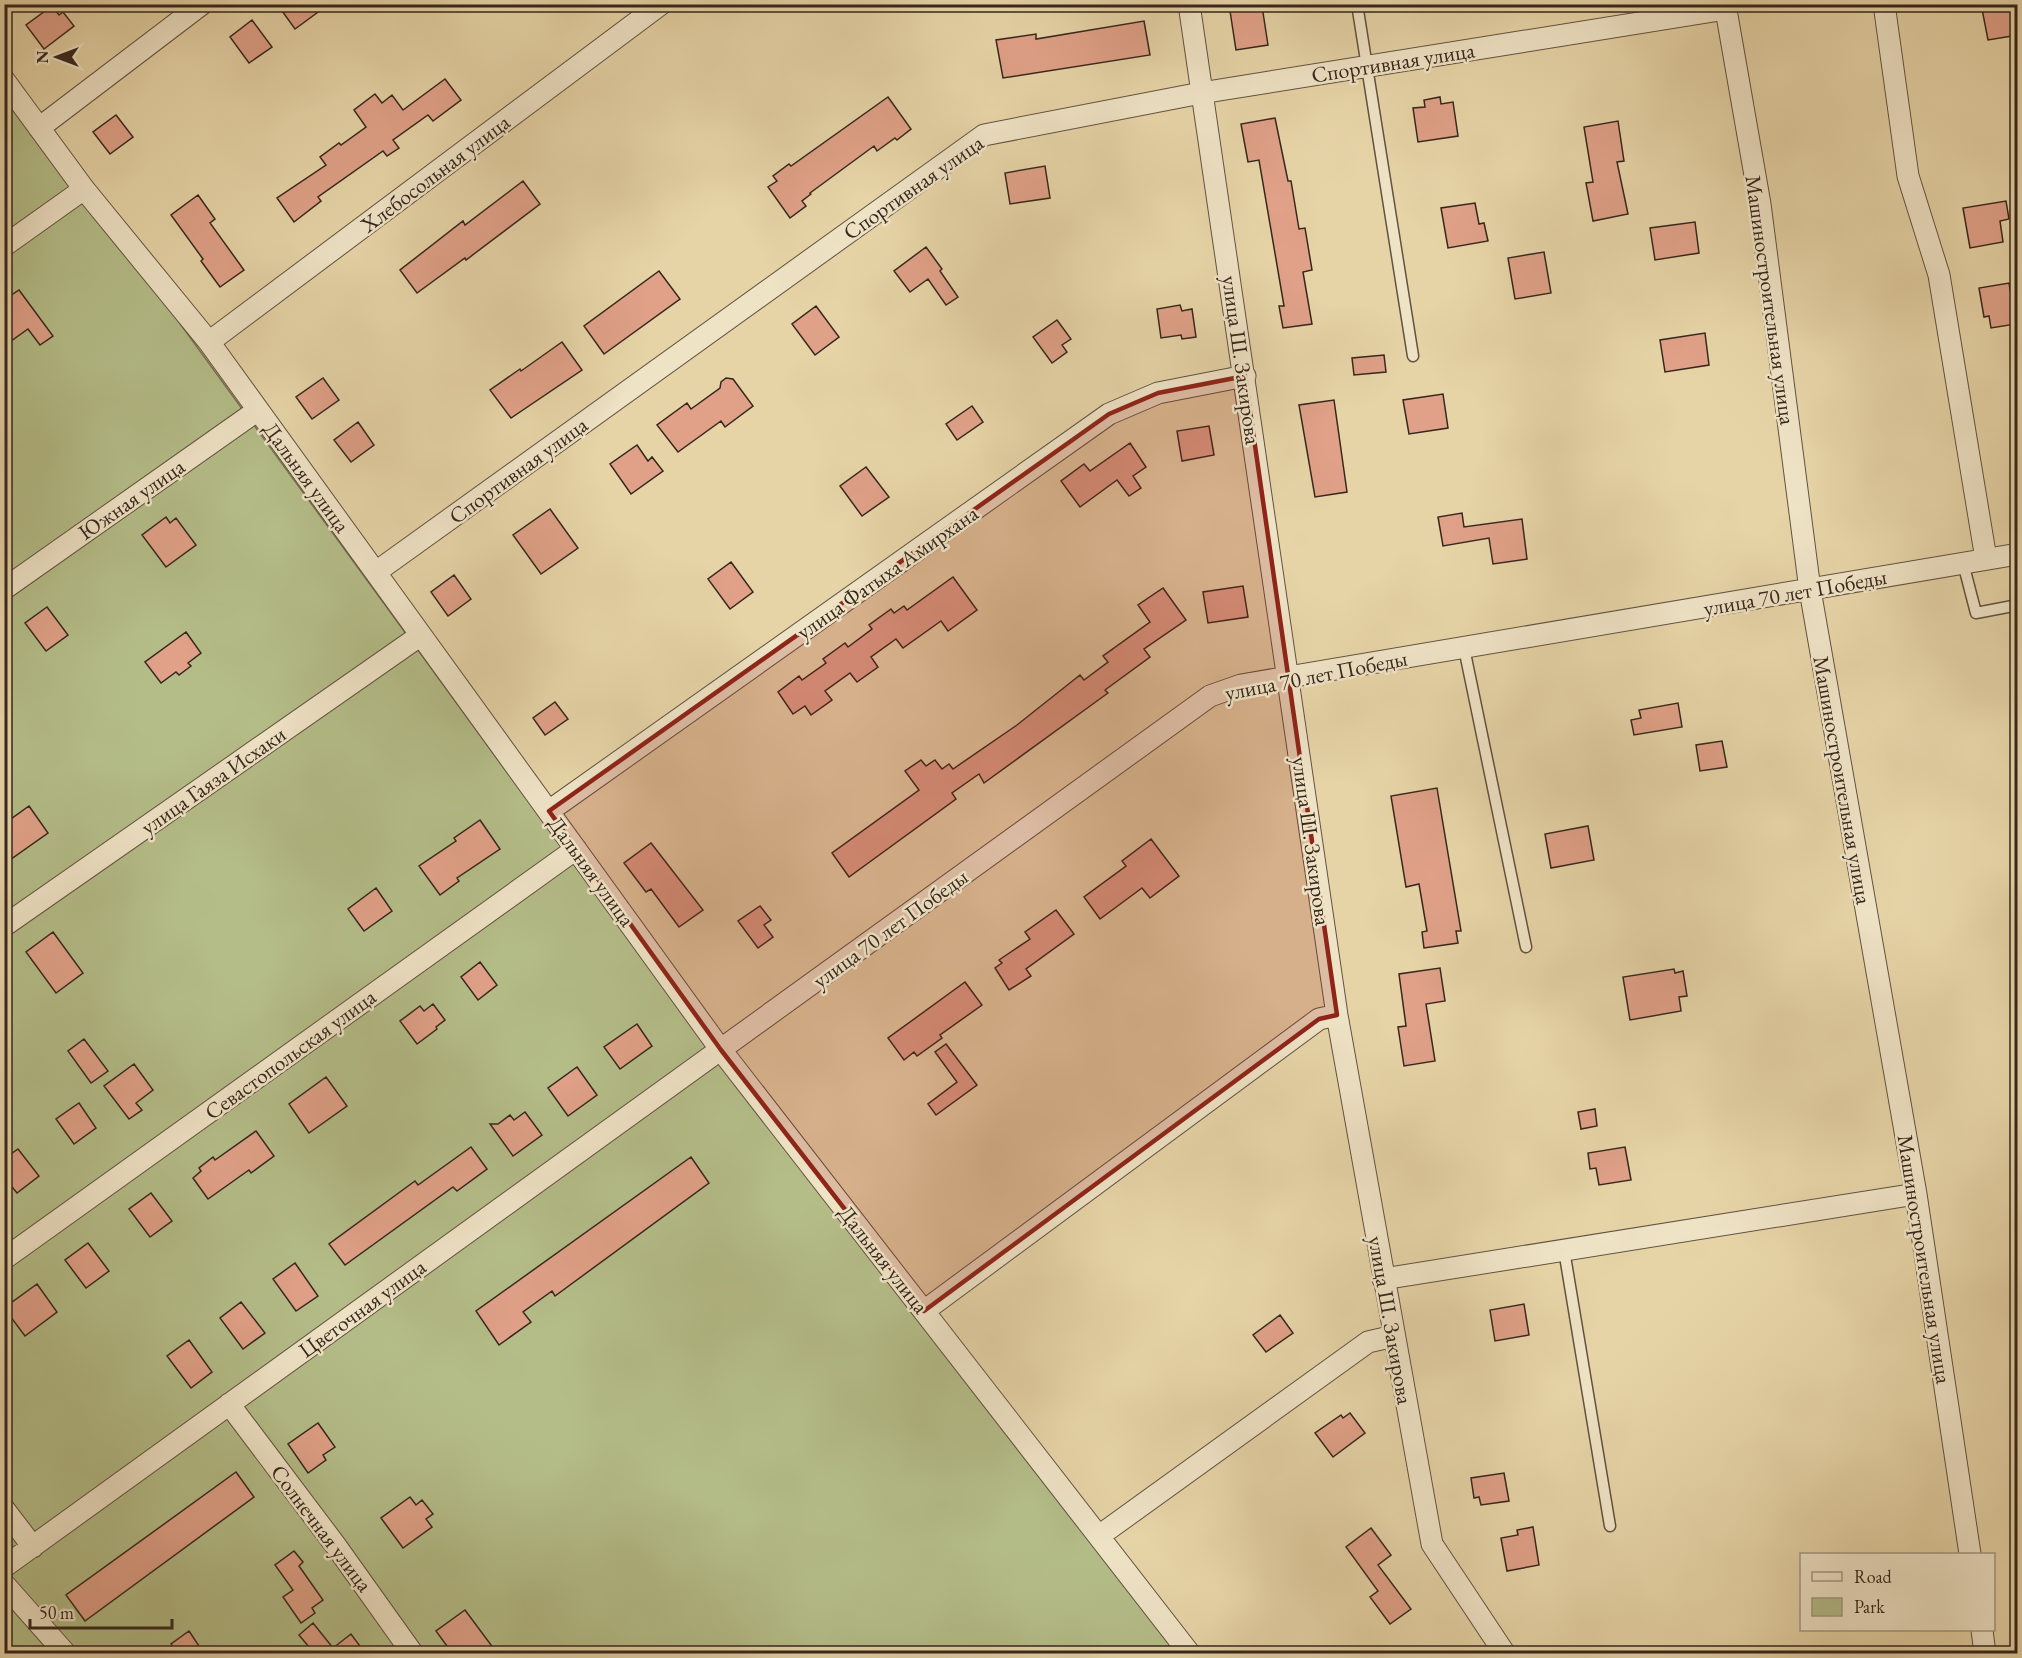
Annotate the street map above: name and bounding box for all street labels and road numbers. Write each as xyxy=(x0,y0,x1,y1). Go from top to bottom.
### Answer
street label: Спортивная улица xyxy=(1309,35,1477,90)
street label: Хлебосольная улица xyxy=(354,108,516,240)
street label: Спортивная улица xyxy=(837,128,989,247)
street label: Машиностроительная улица xyxy=(1739,173,1802,427)
street label: улица Ш. Закирова xyxy=(1215,274,1268,447)
street label: Спортивная улица xyxy=(443,410,594,531)
street label: Дальняя улица xyxy=(257,416,357,539)
street label: Южная улица xyxy=(72,452,191,547)
street label: улица Фатыха Амирхана xyxy=(791,499,984,646)
street label: улица 70 лет Победы xyxy=(1701,562,1889,623)
street label: улица 70 лет Победы xyxy=(1222,644,1410,707)
street label: Машиностроительная улица xyxy=(1806,654,1879,907)
street label: улица Гаяза Исхаки xyxy=(135,719,292,841)
street label: улица Ш. Закирова xyxy=(1285,755,1338,928)
street label: Дальняя улица xyxy=(542,810,642,933)
street label: улица 70 лет Победы xyxy=(807,862,974,995)
street label: Севастопольская улица xyxy=(199,982,382,1126)
street label: Машиностроительная улица xyxy=(1890,1132,1959,1386)
street label: Дальняя улица xyxy=(832,1199,935,1320)
street label: улица Ш. Закирова xyxy=(1361,1234,1420,1407)
street label: Цветочная улица xyxy=(293,1252,432,1364)
street label: Солнечная улица xyxy=(264,1459,379,1598)

